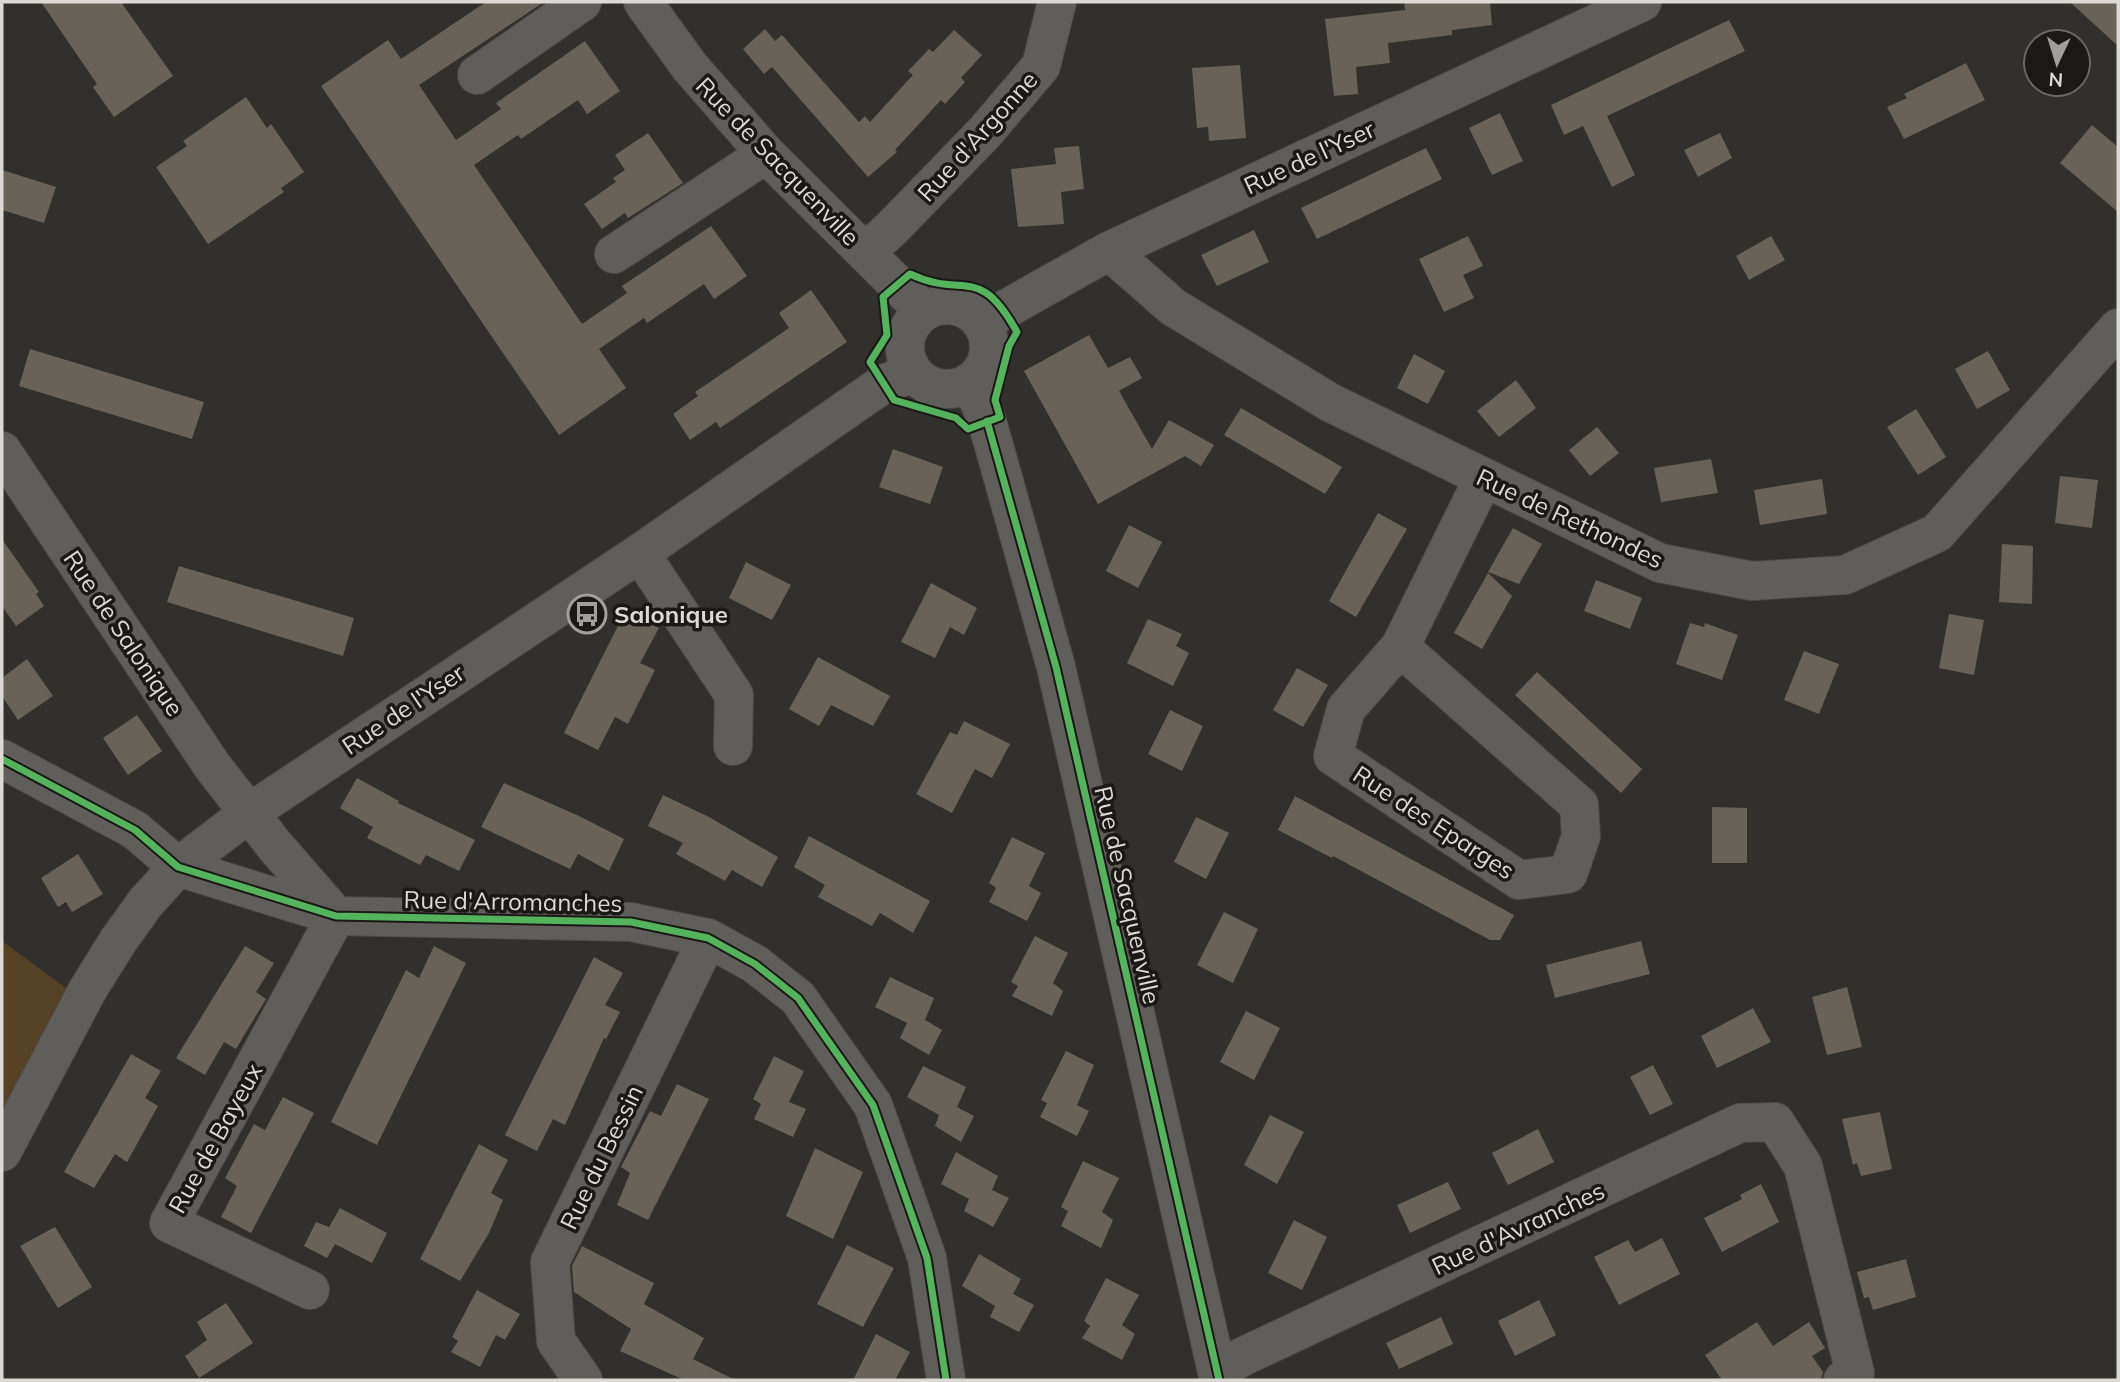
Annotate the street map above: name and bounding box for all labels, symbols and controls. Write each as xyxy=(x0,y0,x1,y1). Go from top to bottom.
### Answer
north arrow xyxy=(2022,28,2092,98)
street label: Rue d'Argonne xyxy=(911,65,1043,207)
text: N xyxy=(2048,67,2064,92)
street label: Rue de Sacquenville xyxy=(690,70,866,252)
street label: Rue de l'Yser xyxy=(1239,114,1379,200)
street label: Rue de Rethondes xyxy=(1472,462,1668,574)
street label: Rue de Salonique xyxy=(58,544,190,722)
bus stop icon: Salonique xyxy=(566,593,608,635)
place label: Salonique xyxy=(614,599,728,629)
street label: Rue de l'Yser xyxy=(336,657,470,761)
street label: Rue des Eparges xyxy=(1348,759,1520,885)
street label: Rue de Sacquenville xyxy=(1088,783,1168,1007)
street label: Rue d'Arromanches xyxy=(403,884,623,918)
street label: Rue de Bayeux xyxy=(162,1058,269,1218)
street label: Rue du Bessin xyxy=(553,1080,649,1234)
street label: Rue d'Avranches xyxy=(1427,1175,1609,1281)

